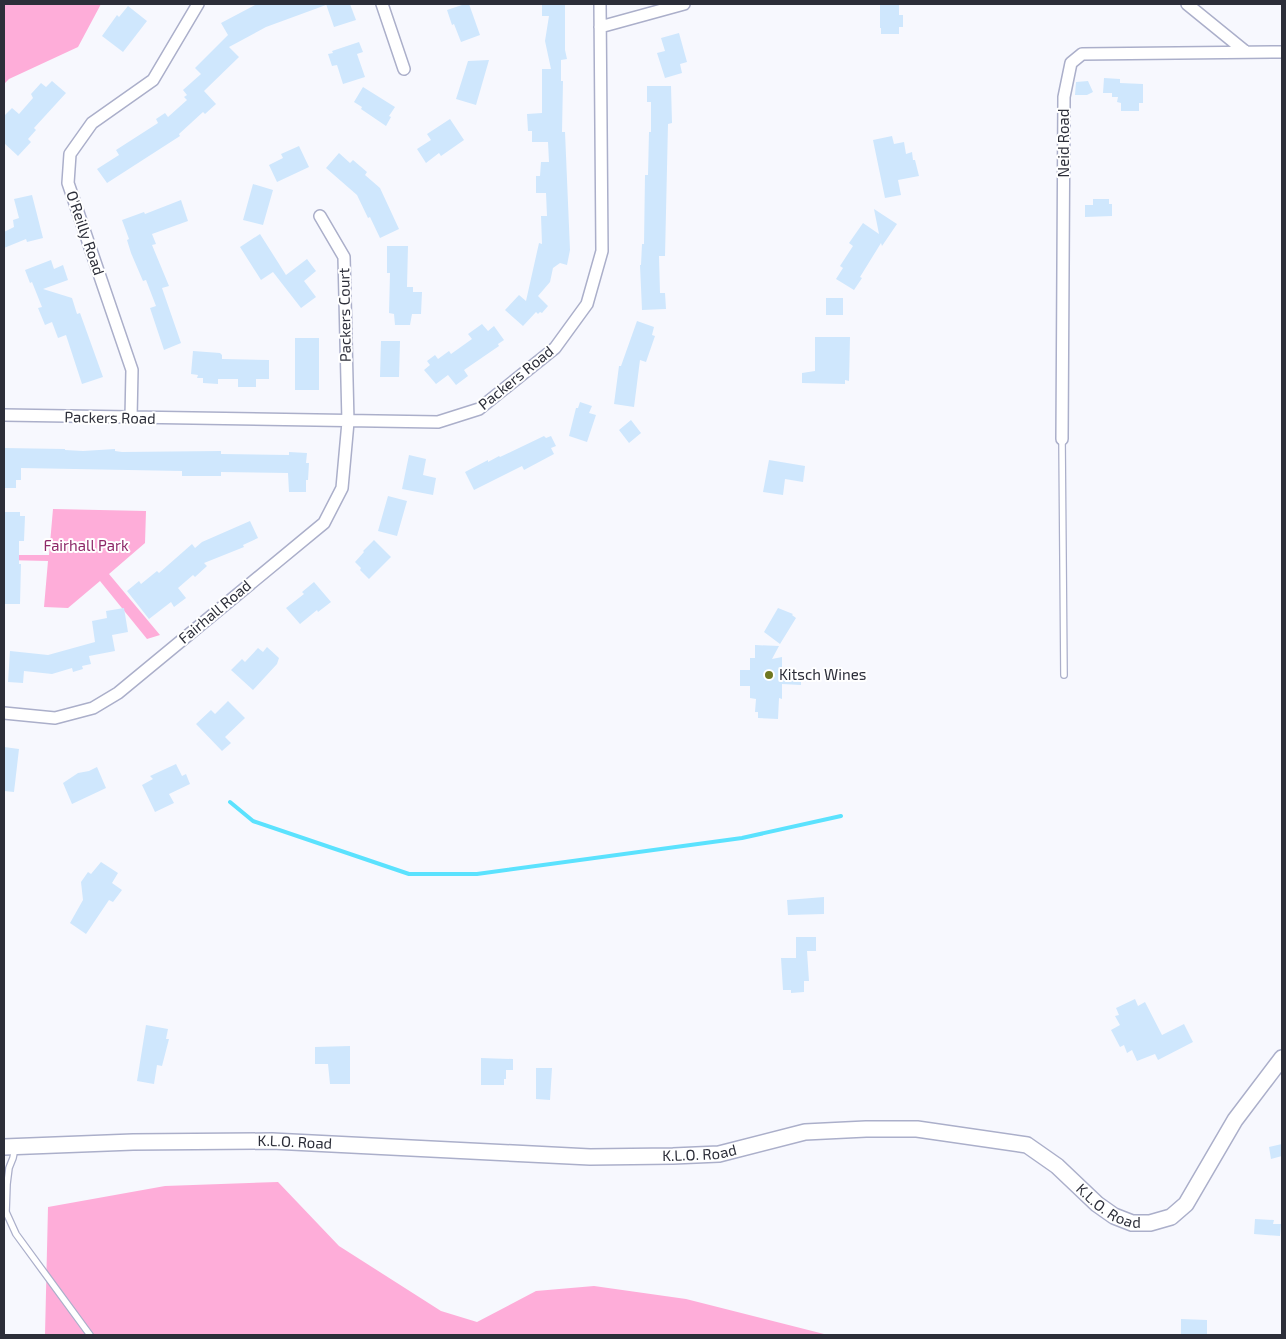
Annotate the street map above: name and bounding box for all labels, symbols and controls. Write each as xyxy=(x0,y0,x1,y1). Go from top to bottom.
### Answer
street label: Neid Road xyxy=(1054,109,1072,177)
street label: O'Reilly Road xyxy=(63,188,109,277)
street label: Packers Court xyxy=(334,268,354,362)
street label: Packers Road xyxy=(474,341,557,413)
street label: Packers Road xyxy=(64,407,156,427)
park label: Fairhall Park xyxy=(43,536,129,554)
street label: Fairhall Road xyxy=(174,576,254,647)
place label: Kitsch Wines xyxy=(779,665,866,683)
marker: Kitsch Wines xyxy=(763,669,775,681)
street label: K.L.O. Road xyxy=(257,1131,333,1152)
street label: K.L.O. Road xyxy=(662,1140,738,1164)
street label: K.L.O. Road xyxy=(1073,1179,1141,1231)

